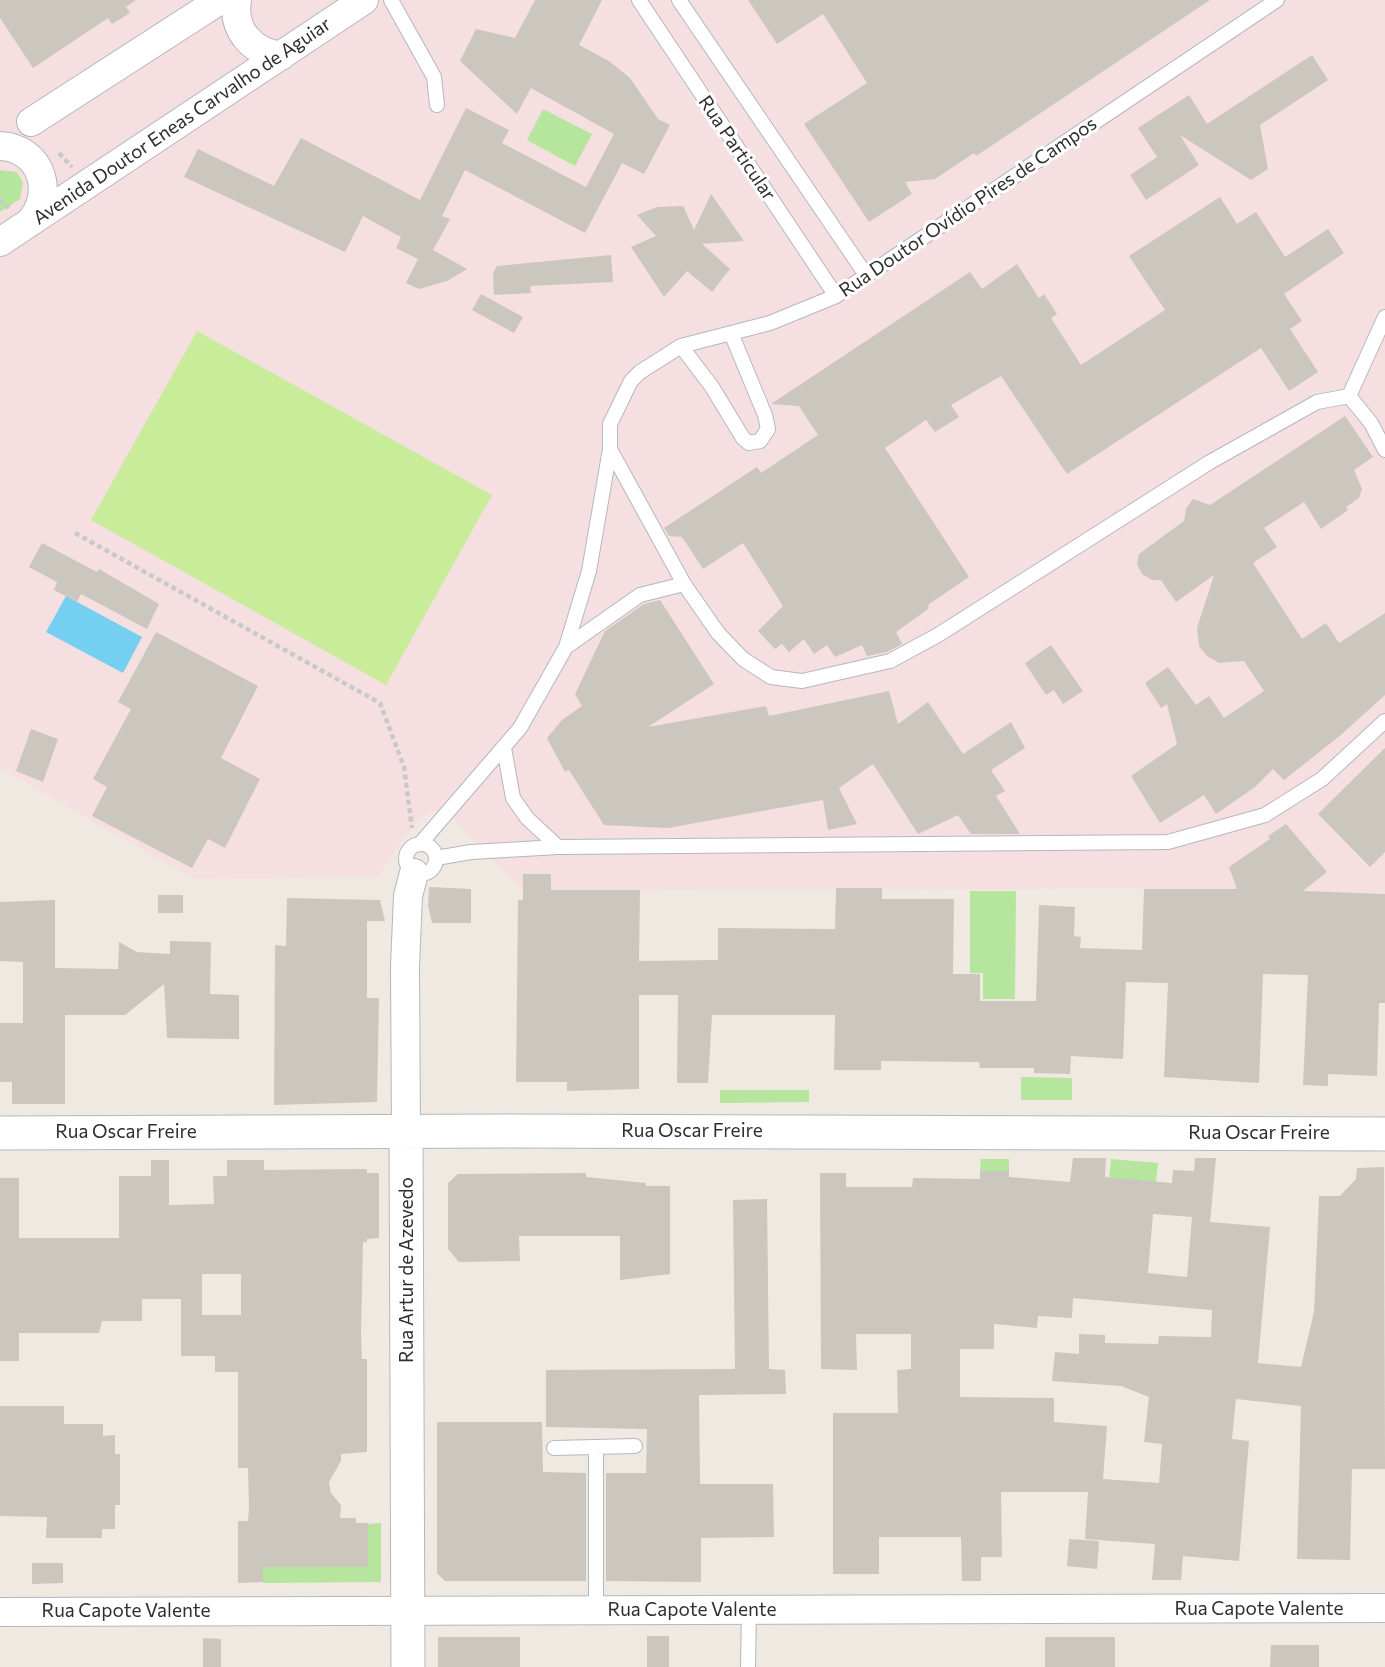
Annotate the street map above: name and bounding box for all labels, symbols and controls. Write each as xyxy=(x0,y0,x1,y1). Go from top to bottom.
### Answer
street label: Avenida Doutor Eneas Carvalho de Aguiar xyxy=(29,13,335,229)
street label: Rua Particular xyxy=(694,91,780,205)
street label: Rua Doutor Ovídio Pires de Campos xyxy=(835,112,1101,302)
street label: Rua Oscar Freire xyxy=(621,1120,763,1142)
street label: Rua Oscar Freire xyxy=(55,1121,197,1143)
street label: Rua Oscar Freire xyxy=(1188,1122,1330,1144)
street label: Rua Artur de Azevedo xyxy=(396,1177,418,1363)
street label: Rua Capote Valente xyxy=(1175,1598,1343,1620)
street label: Rua Capote Valente xyxy=(608,1599,776,1621)
street label: Rua Capote Valente xyxy=(42,1600,210,1622)

